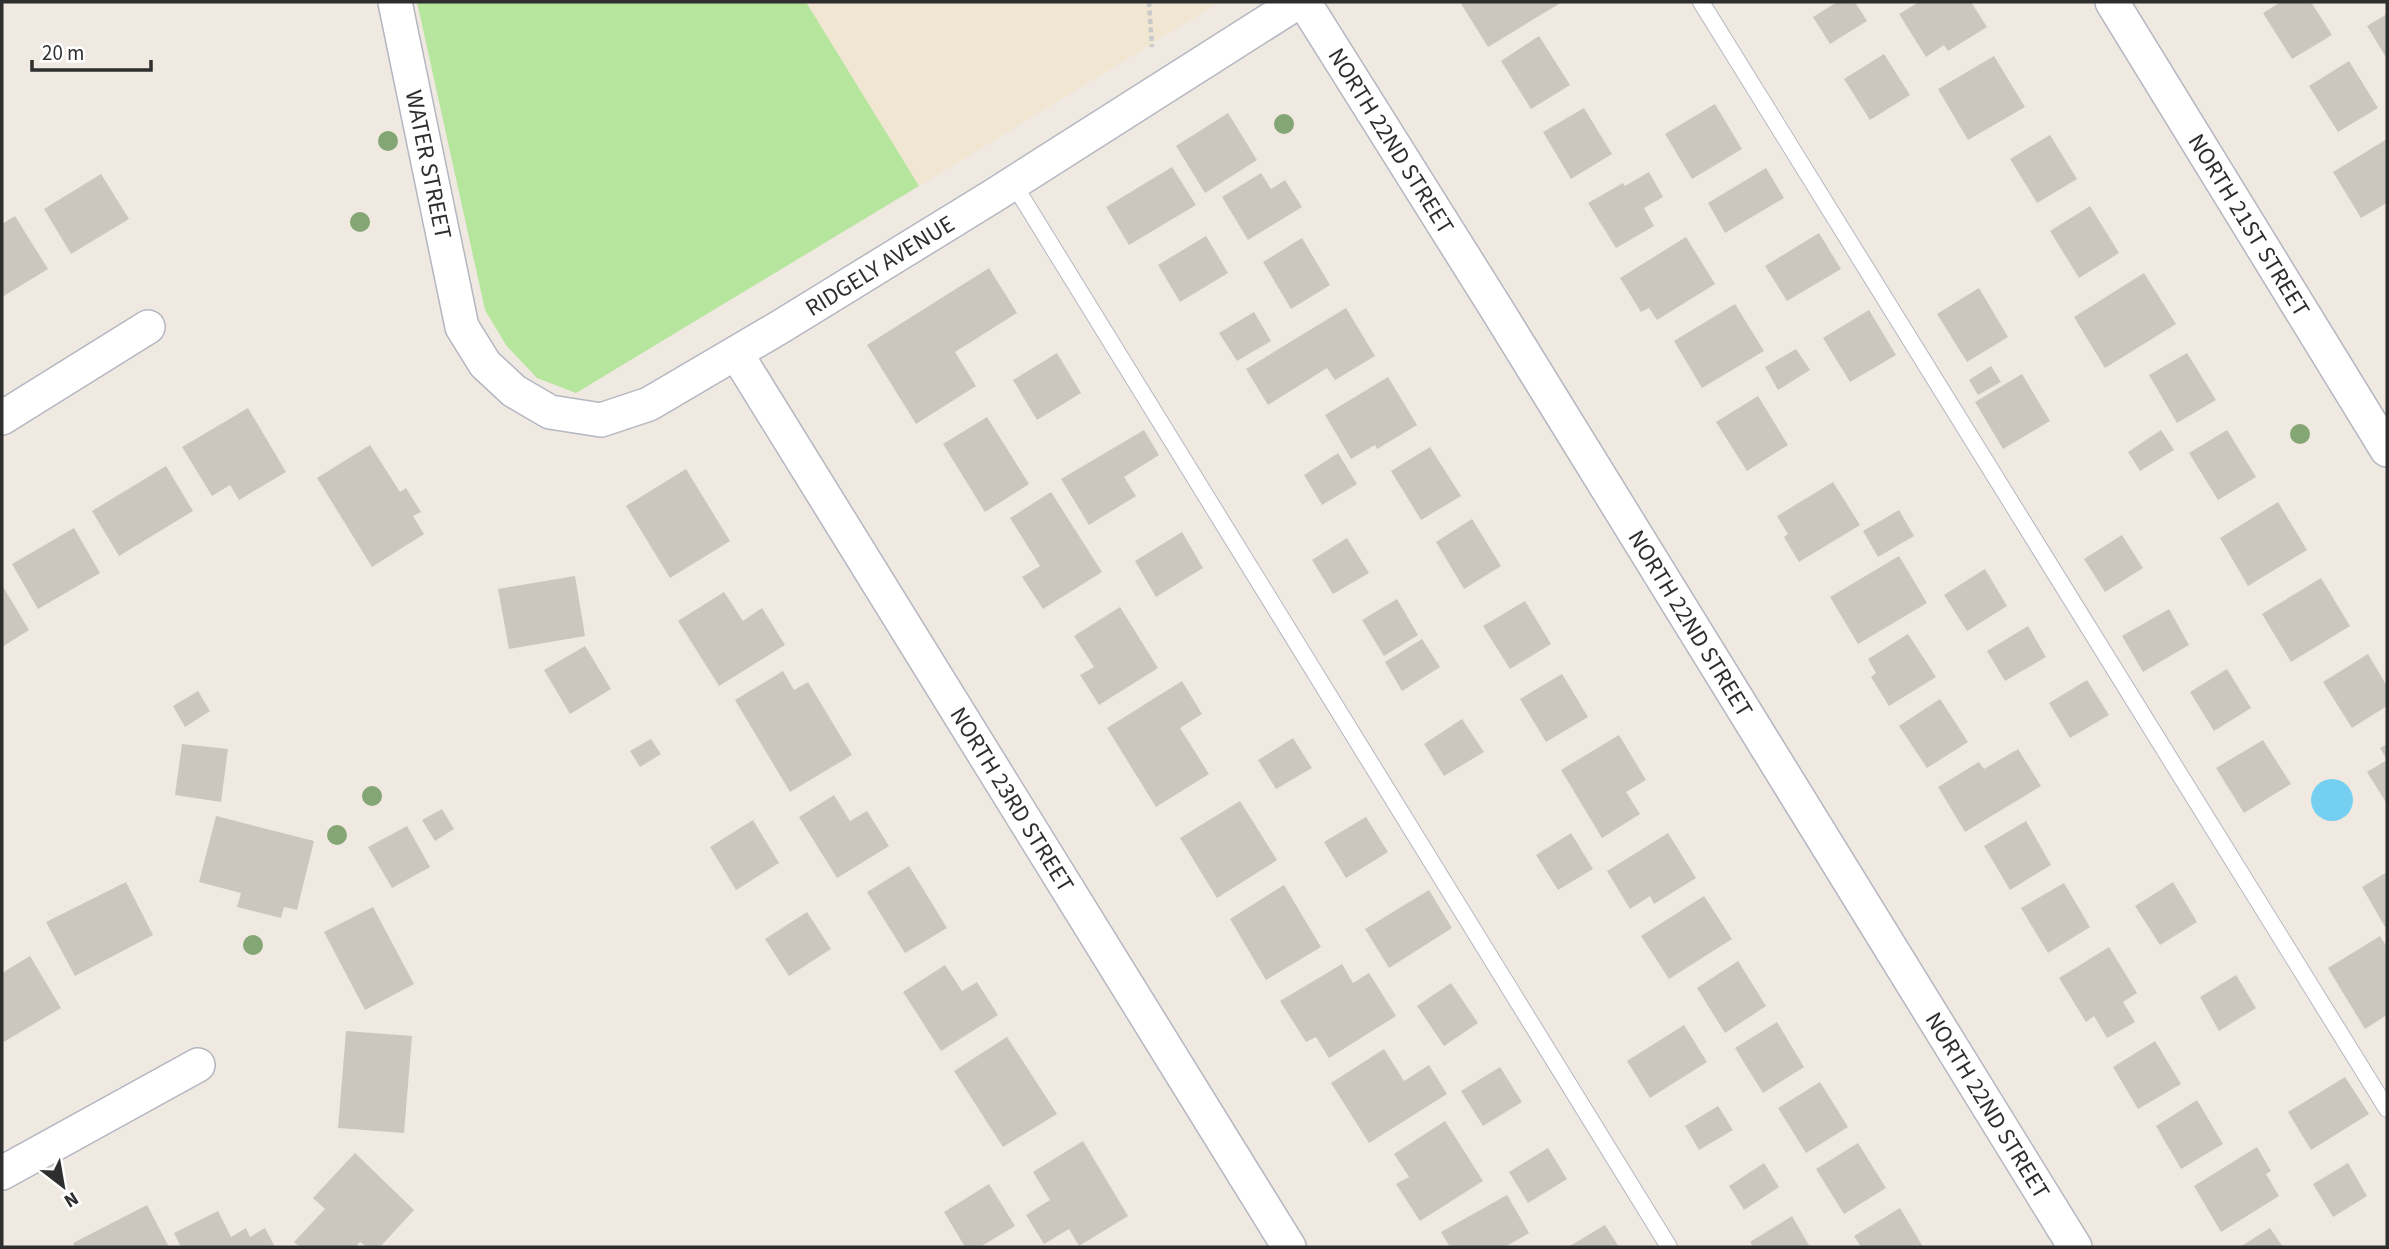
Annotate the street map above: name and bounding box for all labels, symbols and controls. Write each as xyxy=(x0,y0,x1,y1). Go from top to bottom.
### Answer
scale bar xyxy=(32,28,150,72)
text: 20 m xyxy=(42,38,84,68)
street label: NORTH 22ND STREET xyxy=(1319,41,1463,241)
street label: WATER STREET xyxy=(396,87,461,243)
street label: NORTH 21ST STREET xyxy=(2179,127,2318,324)
street label: RIDGELY AVENUE xyxy=(799,207,961,325)
street label: NORTH 22ND STREET xyxy=(1619,524,1761,724)
street label: NORTH 23RD STREET xyxy=(941,700,1083,899)
street label: NORTH 22ND STREET xyxy=(1916,1005,2058,1206)
north arrow xyxy=(28,1151,98,1221)
text: N xyxy=(59,1184,83,1214)

